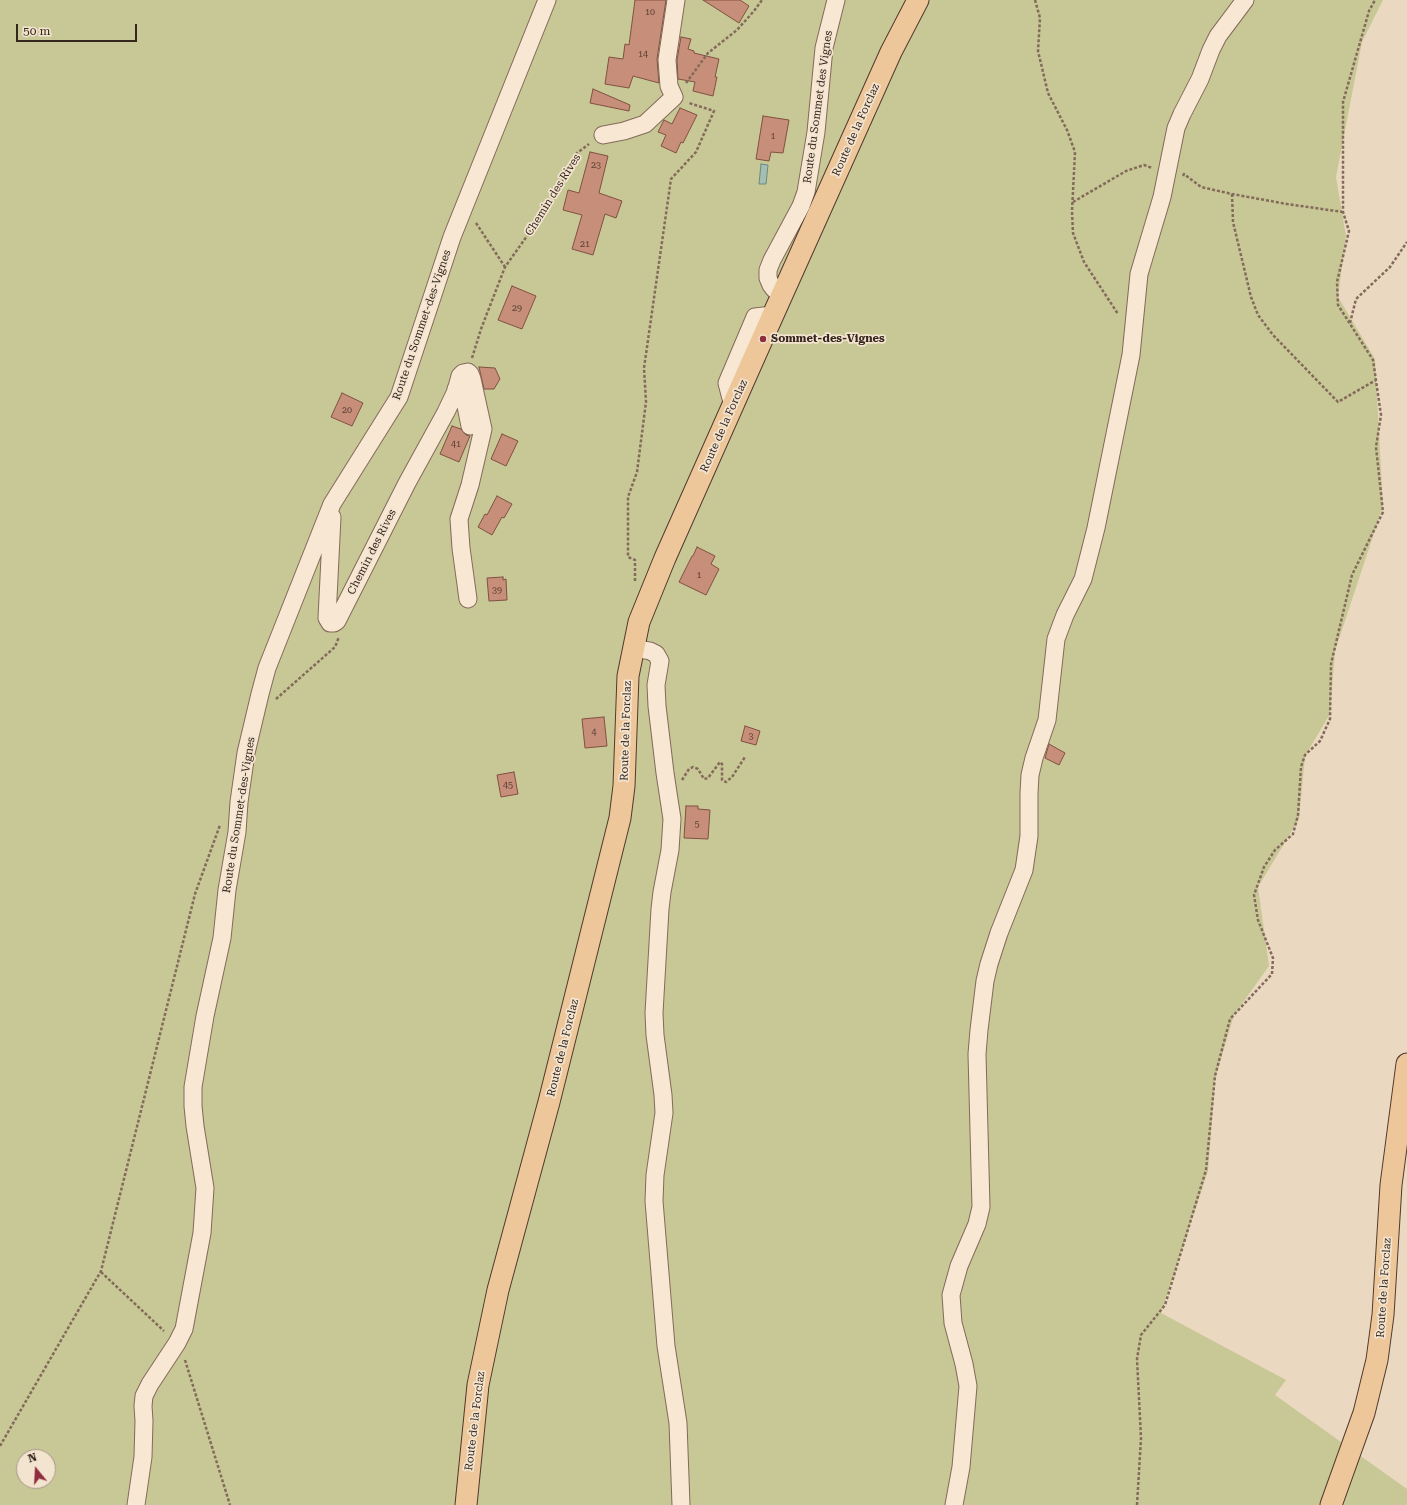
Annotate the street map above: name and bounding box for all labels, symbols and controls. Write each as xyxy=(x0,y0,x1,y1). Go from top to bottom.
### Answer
house number: 10 xyxy=(645,7,655,17)
scale bar xyxy=(18,16,139,42)
text: 50 m xyxy=(23,24,50,38)
street label: Route du Sommet des Vignes xyxy=(801,30,835,184)
house number: 14 xyxy=(638,49,648,59)
street label: Route de la Forclaz xyxy=(830,82,882,178)
house number: 1 xyxy=(770,131,776,141)
street label: Chemin des Rives xyxy=(522,152,584,238)
house number: 23 xyxy=(591,160,601,170)
house number: 21 xyxy=(580,239,590,249)
street label: Route du Sommet-des-Vignes xyxy=(390,248,454,402)
house number: 29 xyxy=(512,303,522,313)
place label: Sommet-des-Vignes xyxy=(771,332,885,346)
marker: Sommet-des-Vignes xyxy=(758,334,768,344)
street label: Route de la Forclaz xyxy=(698,378,750,474)
house number: 20 xyxy=(342,405,352,415)
house number: 41 xyxy=(451,439,461,449)
street label: Chemin des Rives xyxy=(345,507,399,597)
house number: 1 xyxy=(696,570,702,580)
house number: 39 xyxy=(492,585,502,595)
street label: Route de la Forclaz xyxy=(618,681,634,781)
house number: 4 xyxy=(591,727,597,737)
house number: 3 xyxy=(748,731,754,741)
street label: Route du Sommet-des-Vignes xyxy=(220,736,258,894)
house number: 45 xyxy=(503,780,513,790)
house number: 5 xyxy=(694,819,700,829)
street label: Route de la Forclaz xyxy=(545,998,581,1098)
street label: Route de la Forclaz xyxy=(1374,1238,1394,1338)
street label: Route de la Forclaz xyxy=(462,1371,488,1471)
north arrow xyxy=(16,1449,56,1489)
text: N xyxy=(26,1451,38,1466)

